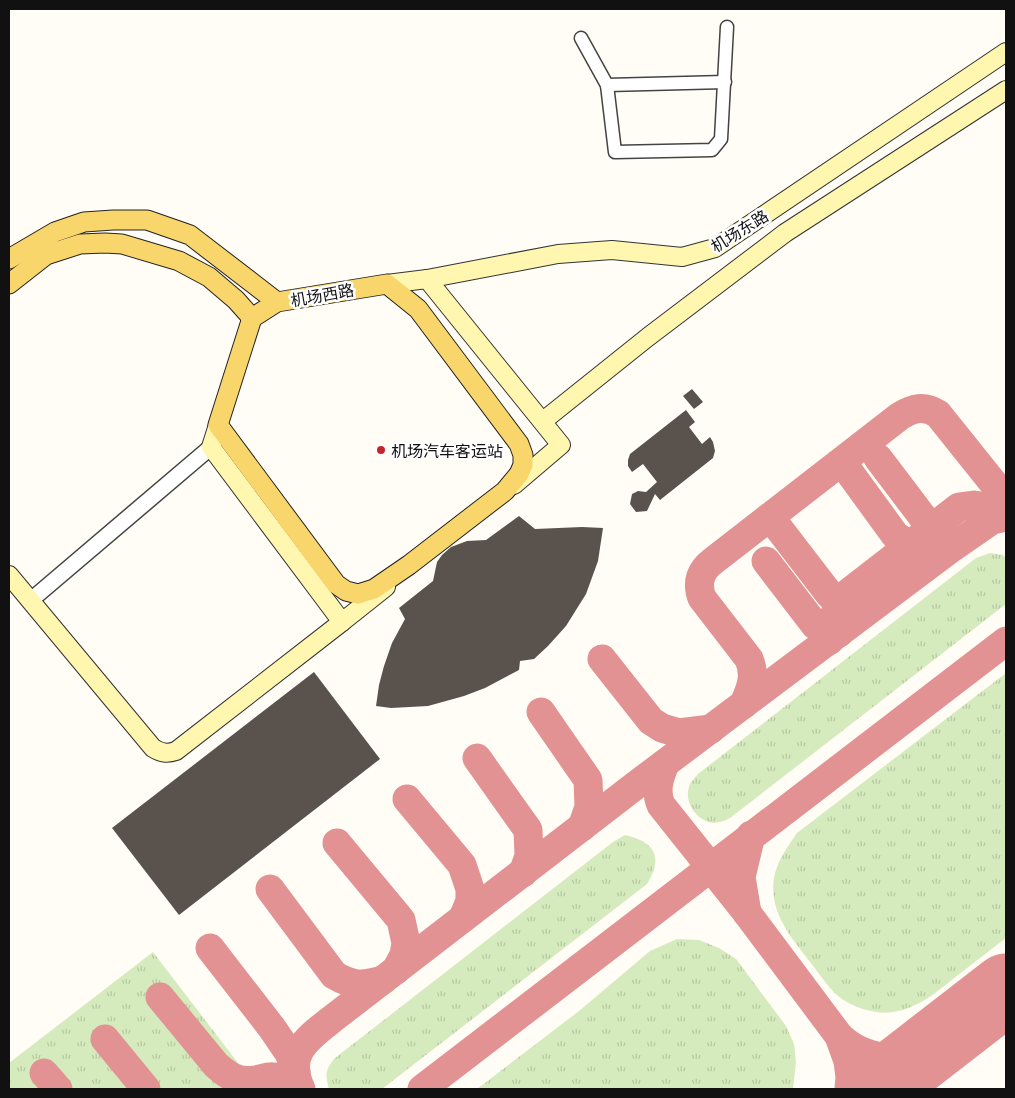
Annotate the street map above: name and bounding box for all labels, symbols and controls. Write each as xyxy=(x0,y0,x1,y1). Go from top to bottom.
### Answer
street label: 机场东路 xyxy=(705,203,773,257)
street label: 机场西路 xyxy=(288,277,356,311)
place label: 机场汽车客运站 xyxy=(391,438,503,462)
marker: 机场汽车客运站 xyxy=(375,444,387,456)

